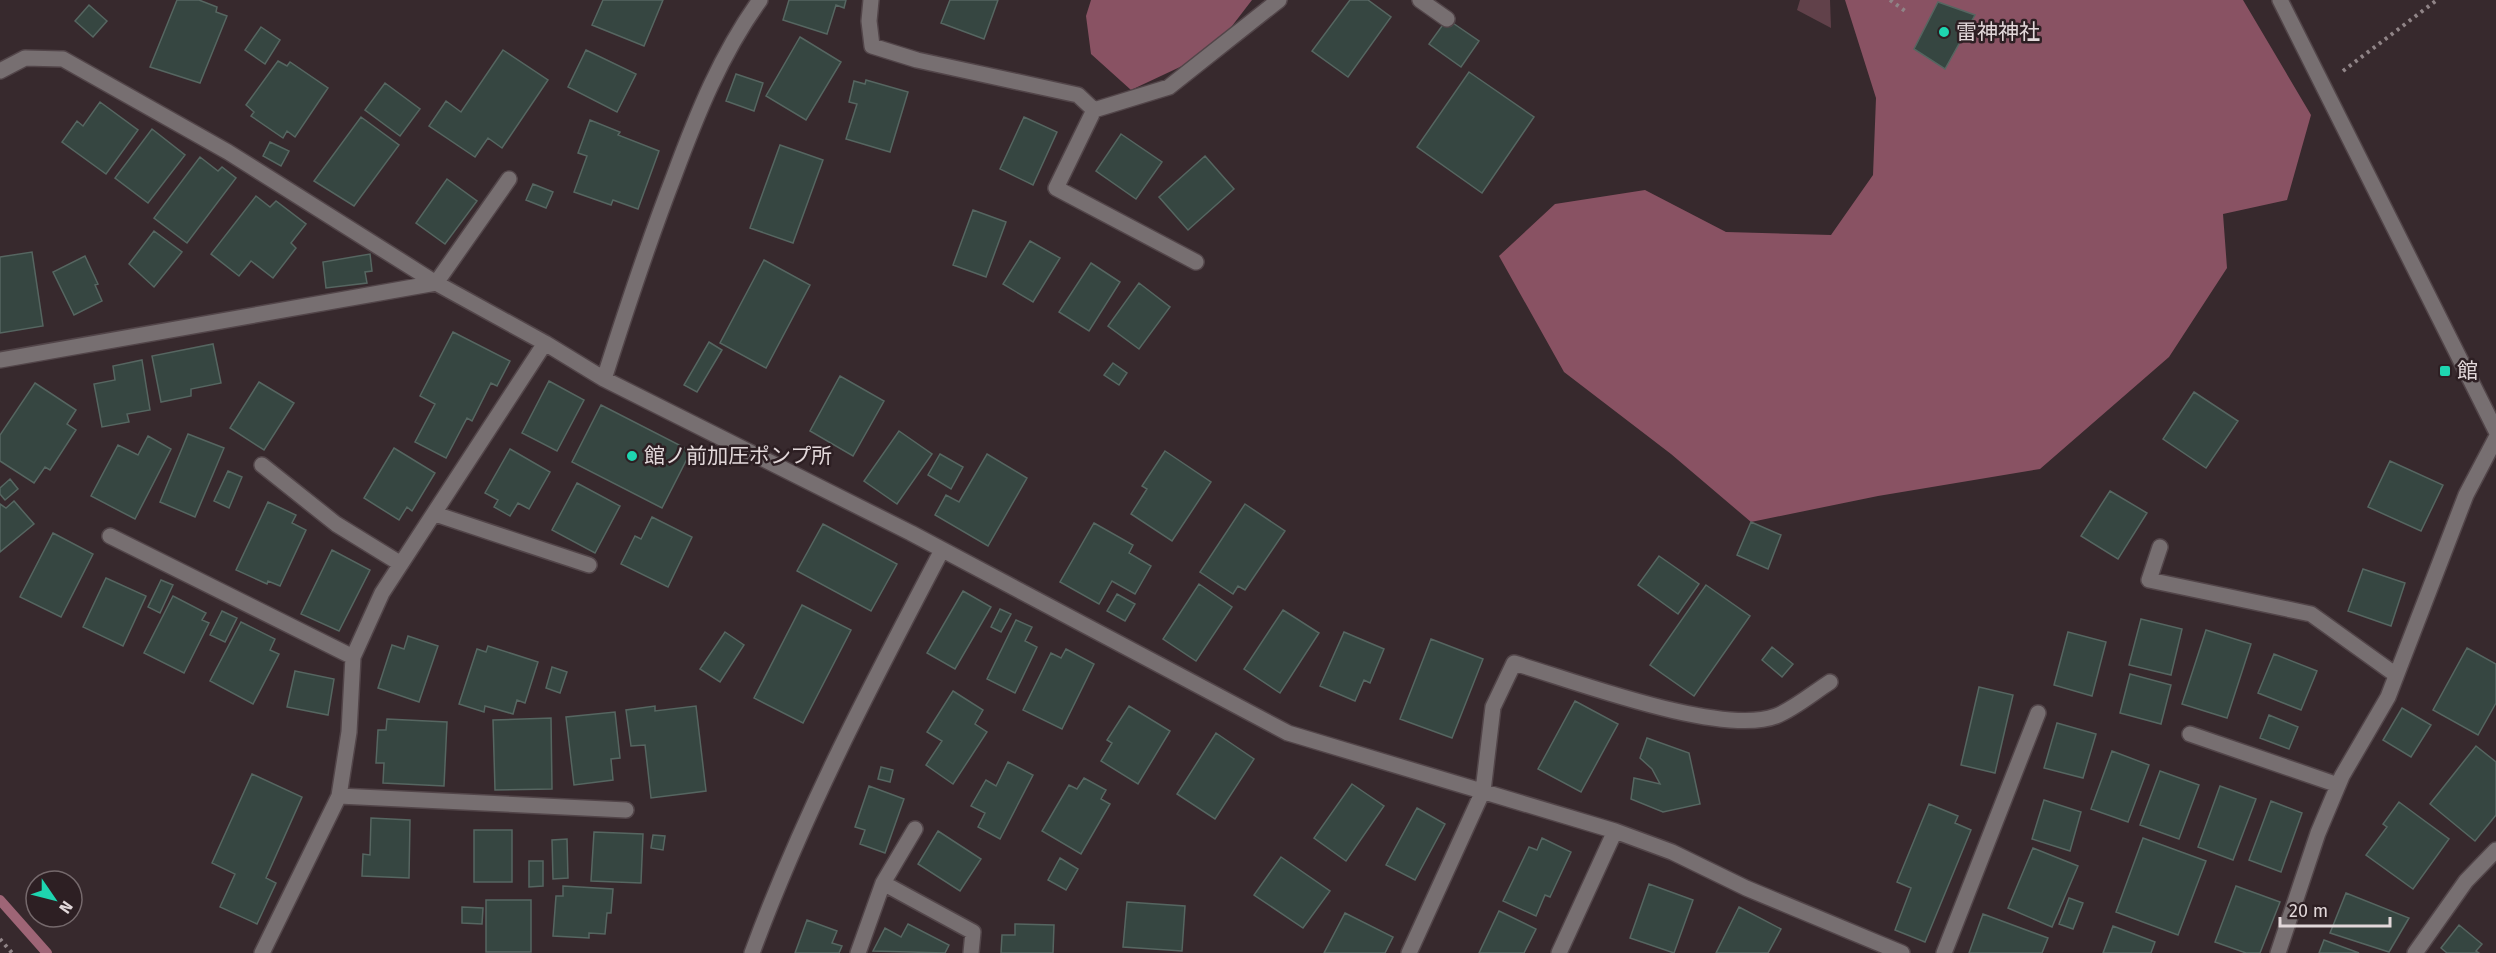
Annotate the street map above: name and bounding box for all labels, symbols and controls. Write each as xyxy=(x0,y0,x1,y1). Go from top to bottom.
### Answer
place label: 雷神神社 xyxy=(1956,19,2040,45)
marker: 雷神神社 xyxy=(1937,25,1951,39)
place label: 館 xyxy=(2457,358,2478,384)
marker: 館 xyxy=(2438,364,2452,378)
place label: 館ノ前加圧ポンプ所 xyxy=(644,443,832,469)
marker: 館ノ前加圧ポンプ所 xyxy=(625,449,639,463)
north arrow xyxy=(24,869,84,929)
scale bar xyxy=(2280,890,2390,928)
text: N xyxy=(55,898,77,917)
text: 20 m xyxy=(2289,900,2328,922)

